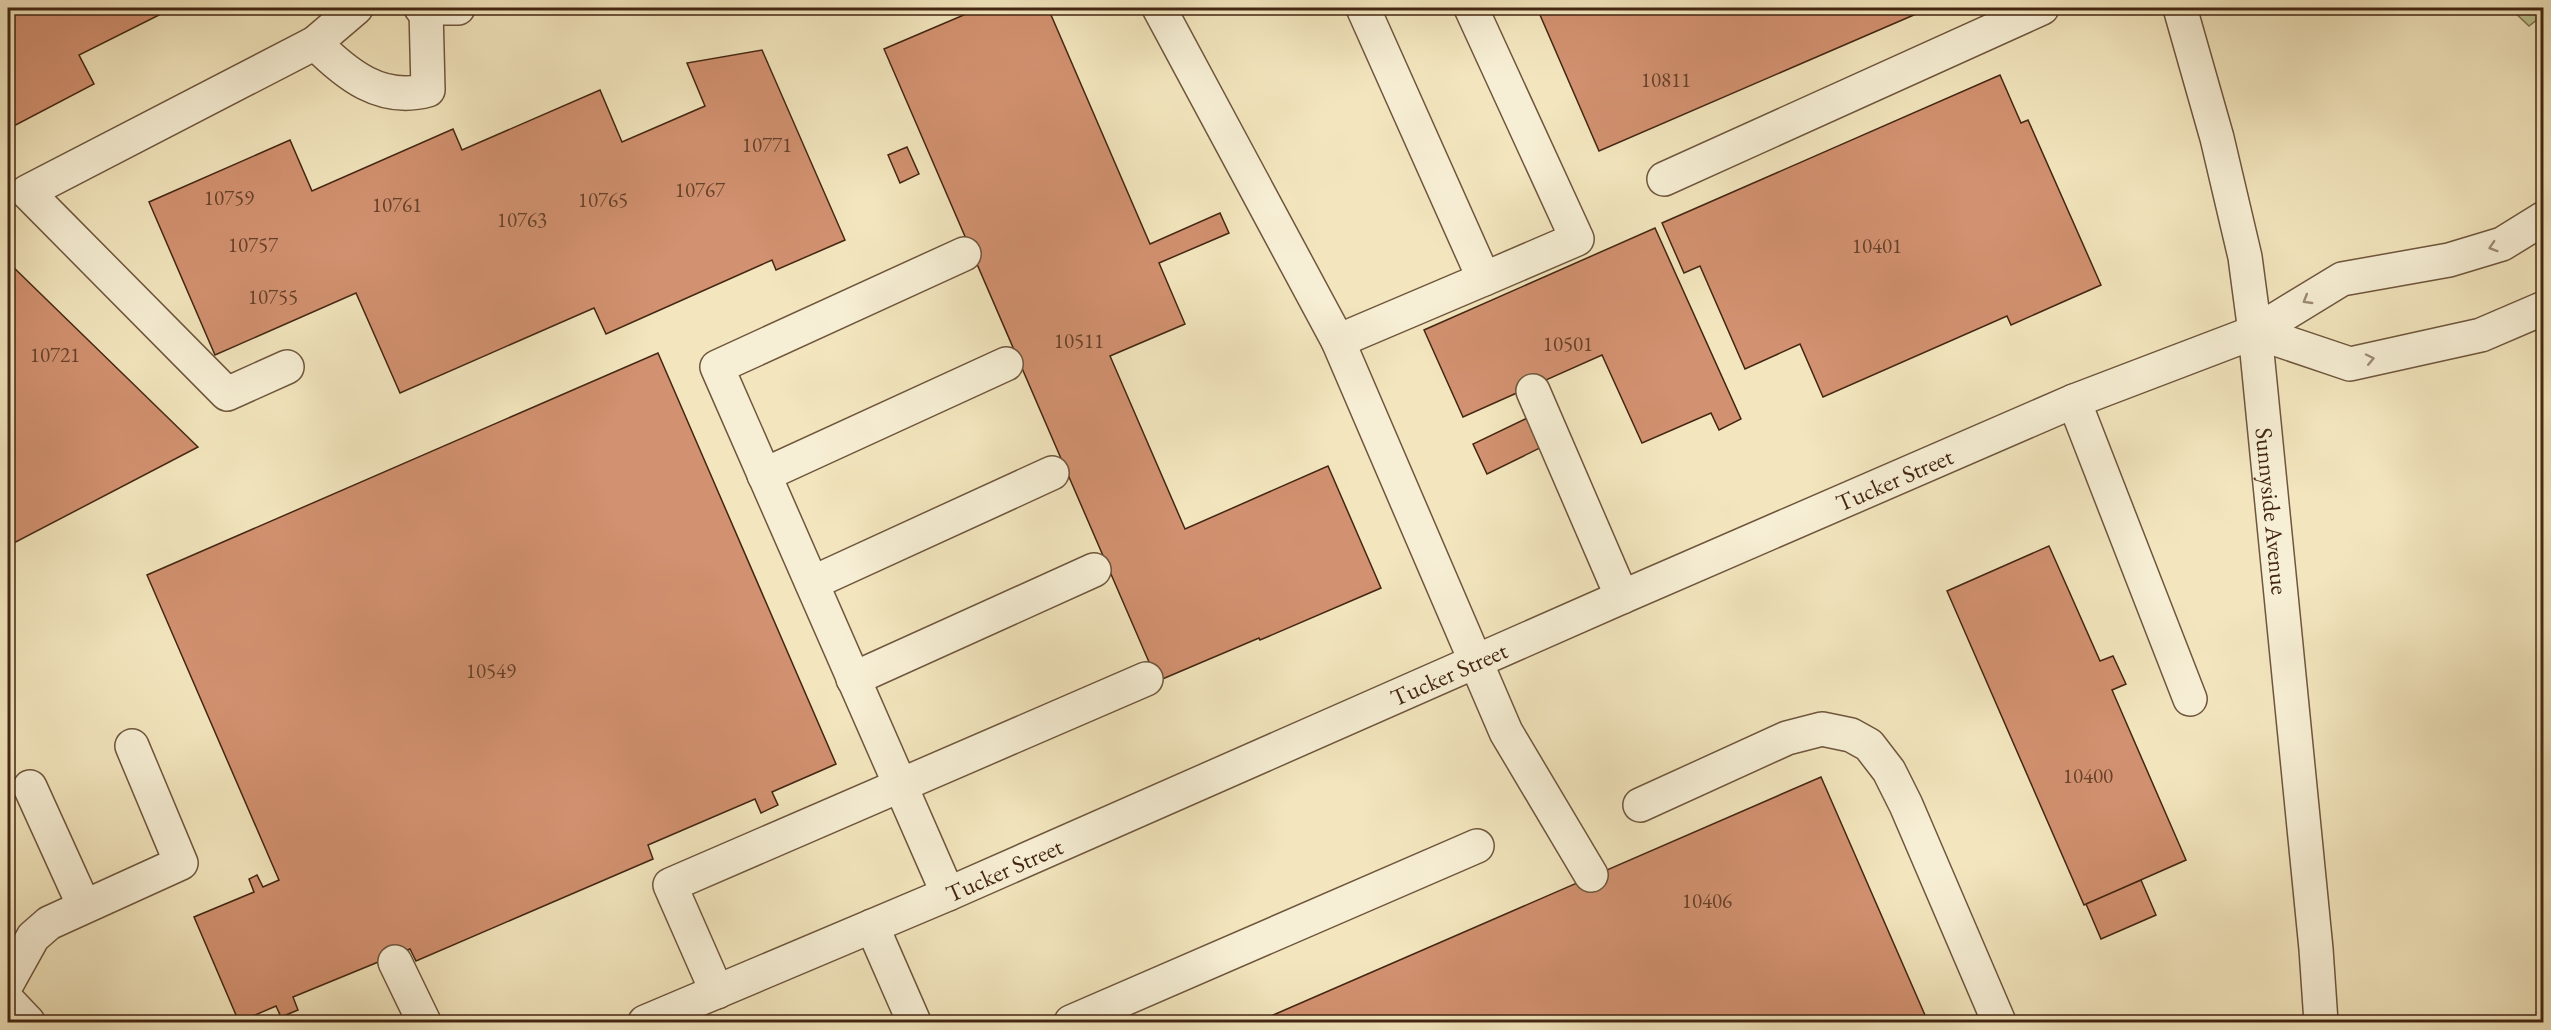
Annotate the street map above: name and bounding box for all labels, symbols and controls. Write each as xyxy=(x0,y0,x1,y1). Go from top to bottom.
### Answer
house number: 10811 xyxy=(1641,66,1691,93)
house number: 10771 xyxy=(742,131,792,158)
house number: 10767 xyxy=(675,176,726,203)
house number: 10759 xyxy=(204,184,254,211)
house number: 10765 xyxy=(578,186,628,213)
house number: 10761 xyxy=(372,191,422,218)
house number: 10763 xyxy=(497,206,547,233)
house number: 10757 xyxy=(228,231,279,258)
house number: 10401 xyxy=(1852,232,1902,259)
one-way arrow xyxy=(2488,240,2499,252)
house number: 10755 xyxy=(248,283,298,310)
one-way arrow xyxy=(2303,293,2314,305)
house number: 10511 xyxy=(1054,327,1104,354)
house number: 10501 xyxy=(1543,330,1593,357)
house number: 10721 xyxy=(30,341,80,368)
one-way arrow xyxy=(2365,353,2375,366)
street label: Sunnyside Avenue xyxy=(2249,426,2296,596)
street label: Tucker Street xyxy=(1831,440,1958,518)
street label: Tucker Street xyxy=(1385,634,1512,713)
house number: 10549 xyxy=(466,657,516,684)
house number: 10400 xyxy=(2063,762,2113,789)
street label: Tucker Street xyxy=(941,830,1068,909)
house number: 10406 xyxy=(1682,887,1732,914)

